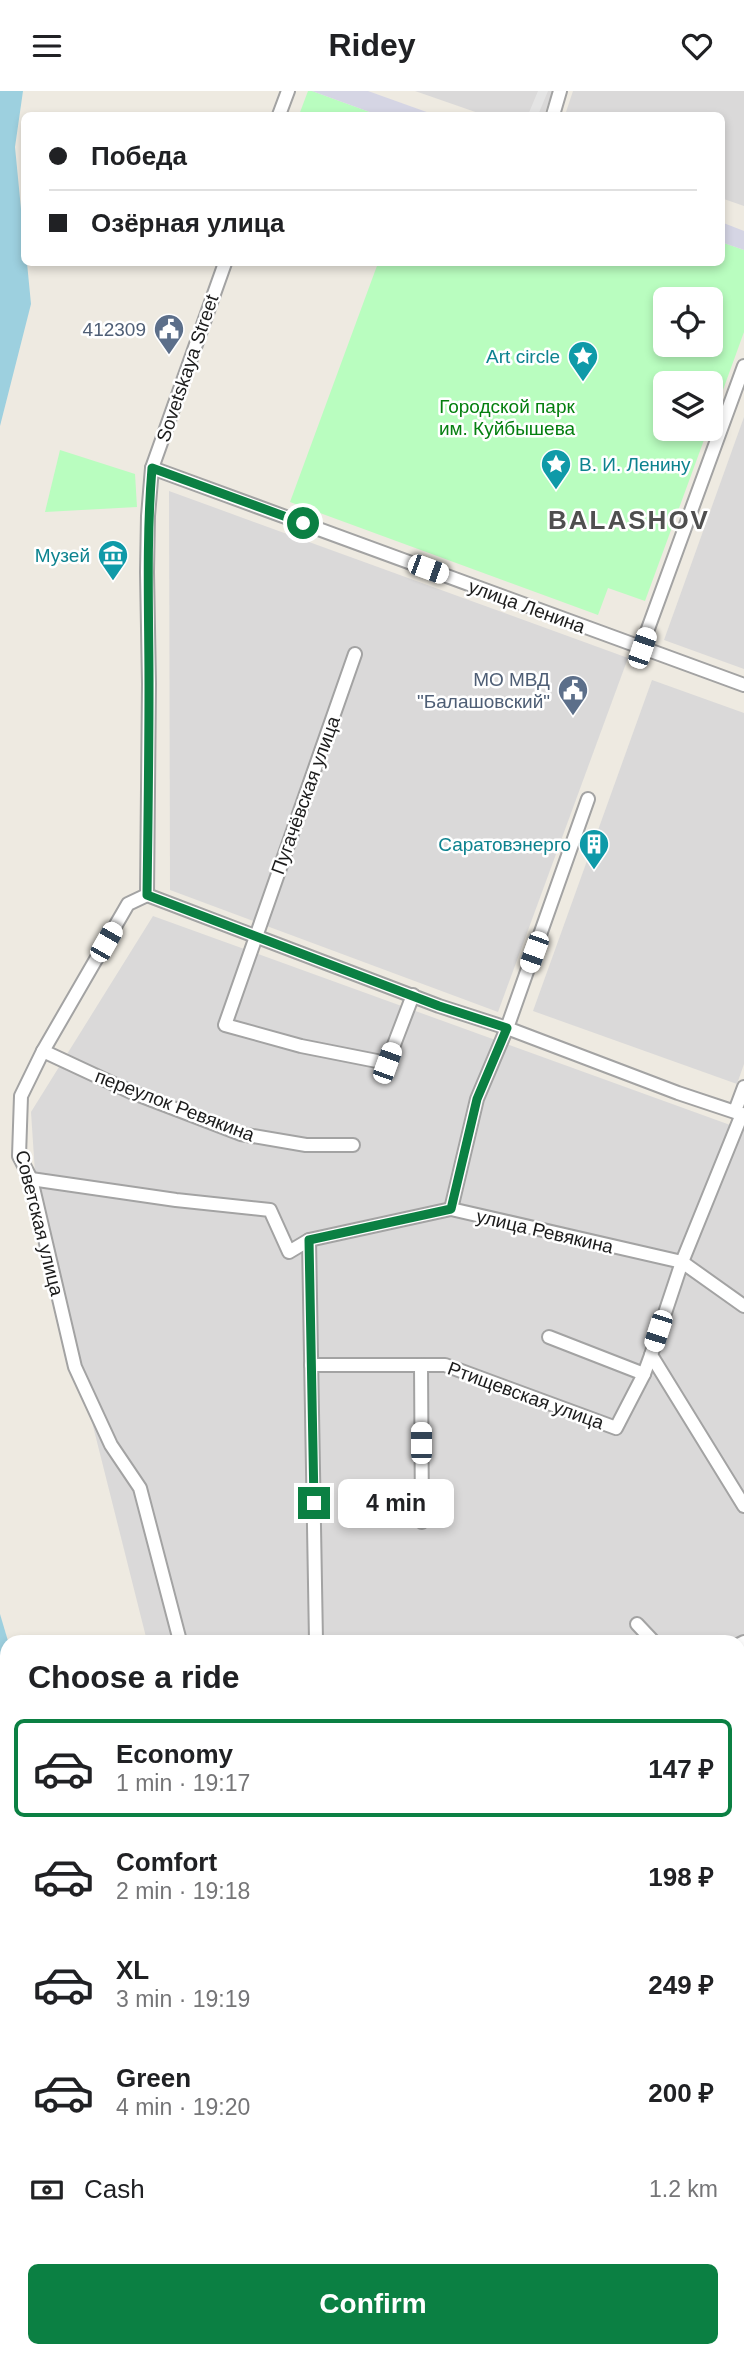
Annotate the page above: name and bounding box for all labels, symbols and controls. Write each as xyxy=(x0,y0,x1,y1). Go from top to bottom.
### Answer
icon: menu xyxy=(28,27,66,65)
text: Ridey xyxy=(328,27,416,63)
icon: heart xyxy=(678,27,716,65)
text: Победа xyxy=(91,141,187,171)
text: Озёрная улица xyxy=(91,208,284,238)
map controls xyxy=(653,287,723,441)
button: locate xyxy=(653,287,723,357)
street label: Sovetskaya Street xyxy=(152,291,223,444)
public building icon: 412309 xyxy=(152,312,186,356)
place label: 412309 xyxy=(83,319,146,340)
place icon: Art circle xyxy=(566,339,600,383)
place label: Art circle xyxy=(486,346,560,367)
button: layers xyxy=(653,371,723,441)
park label: Городской парк им. Куйбышева xyxy=(439,396,576,439)
place icon: В. И. Ленину xyxy=(539,447,573,491)
place label: В. И. Ленину xyxy=(579,454,691,475)
district label: BALASHOV xyxy=(548,505,710,535)
route start xyxy=(287,507,319,539)
museum icon: Музей xyxy=(96,538,130,582)
place label: Музей xyxy=(35,545,90,566)
car xyxy=(405,552,452,586)
street label: улица Ленина xyxy=(466,576,588,637)
car xyxy=(626,625,659,671)
place label: МО МВД "Балашовский" xyxy=(417,669,550,712)
public building icon: МО МВД "Балашовский" xyxy=(556,673,590,717)
street label: Пугачёвская улица xyxy=(267,713,344,877)
building icon: Саратовэнерго xyxy=(577,827,611,871)
place label: Саратовэнерго xyxy=(438,834,571,855)
car xyxy=(87,919,126,965)
car xyxy=(517,929,552,975)
car xyxy=(370,1040,405,1086)
street label: переулок Ревякина xyxy=(92,1065,258,1146)
street label: Советская улица xyxy=(11,1148,68,1298)
street label: улица Ревякина xyxy=(474,1206,616,1258)
car xyxy=(642,1308,675,1354)
street label: Ртищевская улица xyxy=(445,1357,607,1434)
car xyxy=(411,1422,432,1464)
callout: 4 min xyxy=(338,1479,454,1527)
route end xyxy=(298,1487,330,1519)
text: 4 min xyxy=(366,1490,426,1516)
text: Choose a ride xyxy=(28,1659,240,1695)
icon: car xyxy=(32,1737,95,1800)
text: Economy xyxy=(116,1739,233,1769)
text: 147 ₽ xyxy=(648,1754,714,1784)
text: 1 min · 19:17 xyxy=(116,1770,250,1796)
icon: car xyxy=(32,1845,95,1908)
text: Comfort xyxy=(116,1847,217,1877)
text: 198 ₽ xyxy=(648,1862,714,1892)
text: 2 min · 19:18 xyxy=(116,1878,250,1904)
icon: car xyxy=(32,1953,95,2016)
text: XL xyxy=(116,1955,149,1985)
text: 249 ₽ xyxy=(648,1970,714,2000)
text: 3 min · 19:19 xyxy=(116,1986,250,2012)
icon: car xyxy=(32,2061,95,2124)
text: Green xyxy=(116,2063,191,2093)
text: 200 ₽ xyxy=(648,2078,714,2108)
text: 4 min · 19:20 xyxy=(116,2094,250,2120)
icon: cash xyxy=(28,2171,66,2209)
text: Cash xyxy=(84,2174,145,2204)
text: 1.2 km xyxy=(649,2176,718,2202)
button: Confirm xyxy=(28,2264,718,2344)

